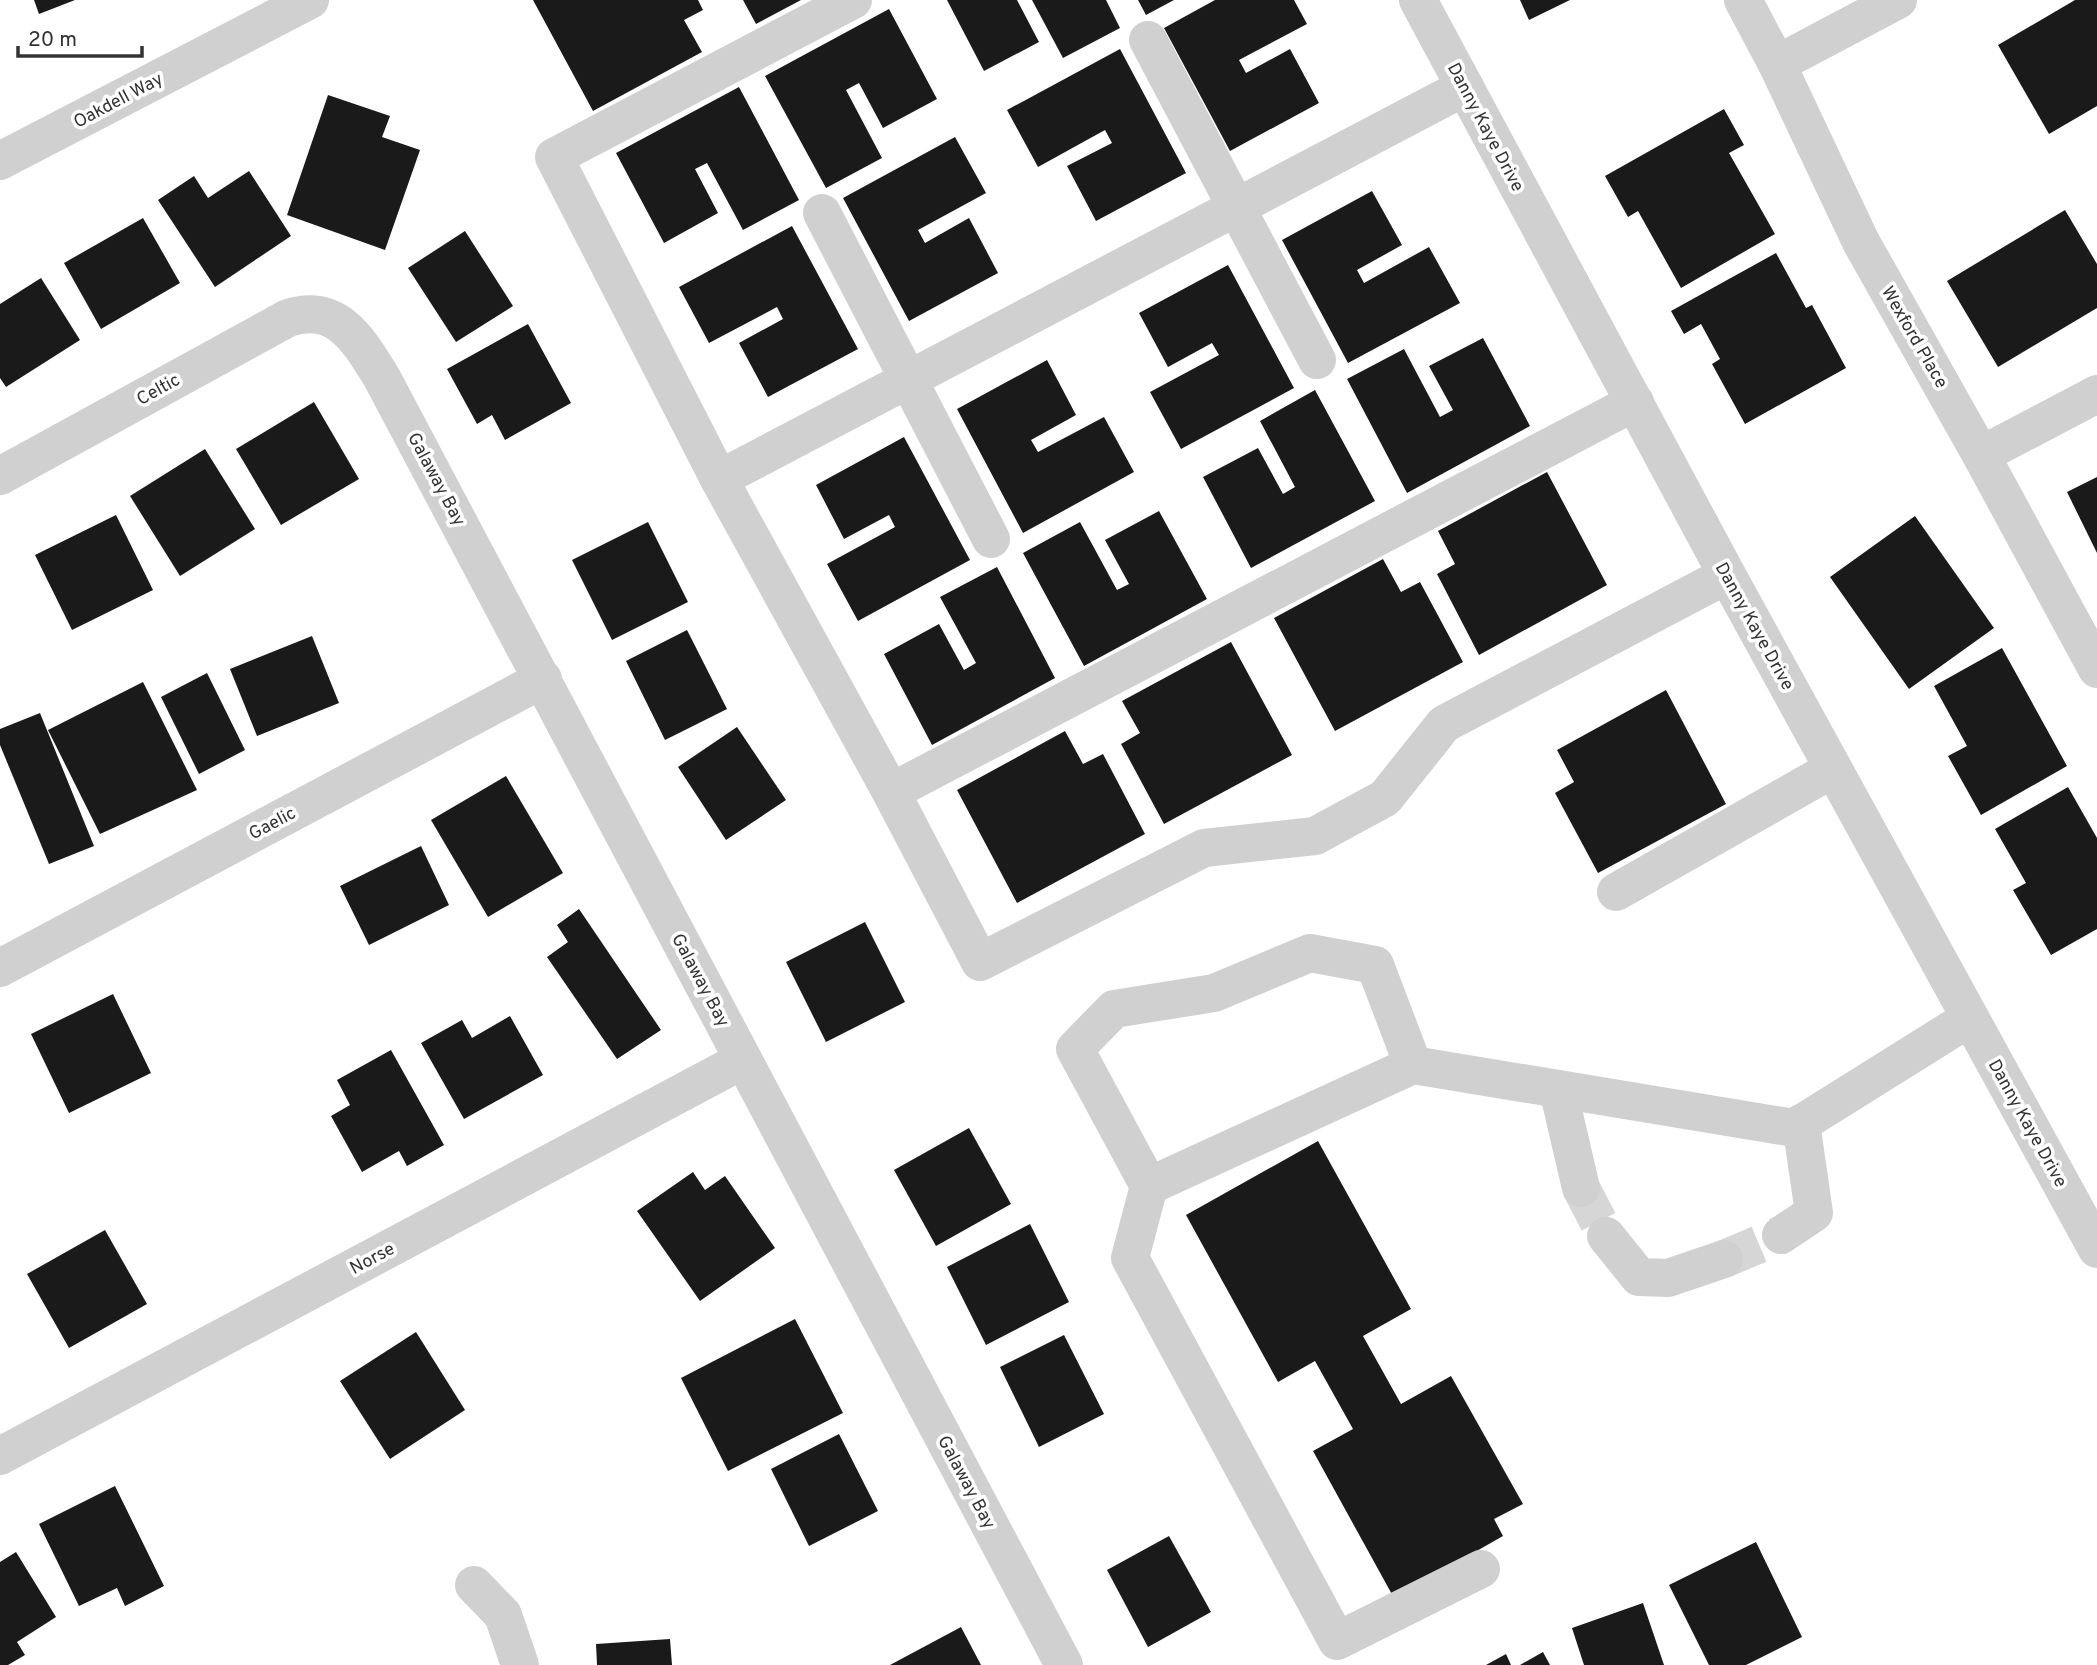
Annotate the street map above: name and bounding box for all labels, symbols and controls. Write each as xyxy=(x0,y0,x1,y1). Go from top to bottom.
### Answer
scale bar xyxy=(18,14,142,58)
text: 20 m xyxy=(28,27,77,54)
street label: Danny Kaye Drive xyxy=(1441,59,1528,196)
street label: Oakdell Way xyxy=(70,68,167,134)
street label: Wexford Place xyxy=(1875,283,1952,393)
street label: Celtic xyxy=(133,369,184,412)
street label: Galaway Bay xyxy=(401,429,470,530)
street label: Danny Kaye Drive xyxy=(1709,559,1798,695)
street label: Gaelic xyxy=(245,802,300,846)
street label: Galaway Bay xyxy=(665,930,734,1031)
street label: Danny Kaye Drive xyxy=(1982,1056,2071,1192)
street label: Norse xyxy=(346,1238,399,1281)
street label: Galaway Bay xyxy=(931,1432,1000,1533)

